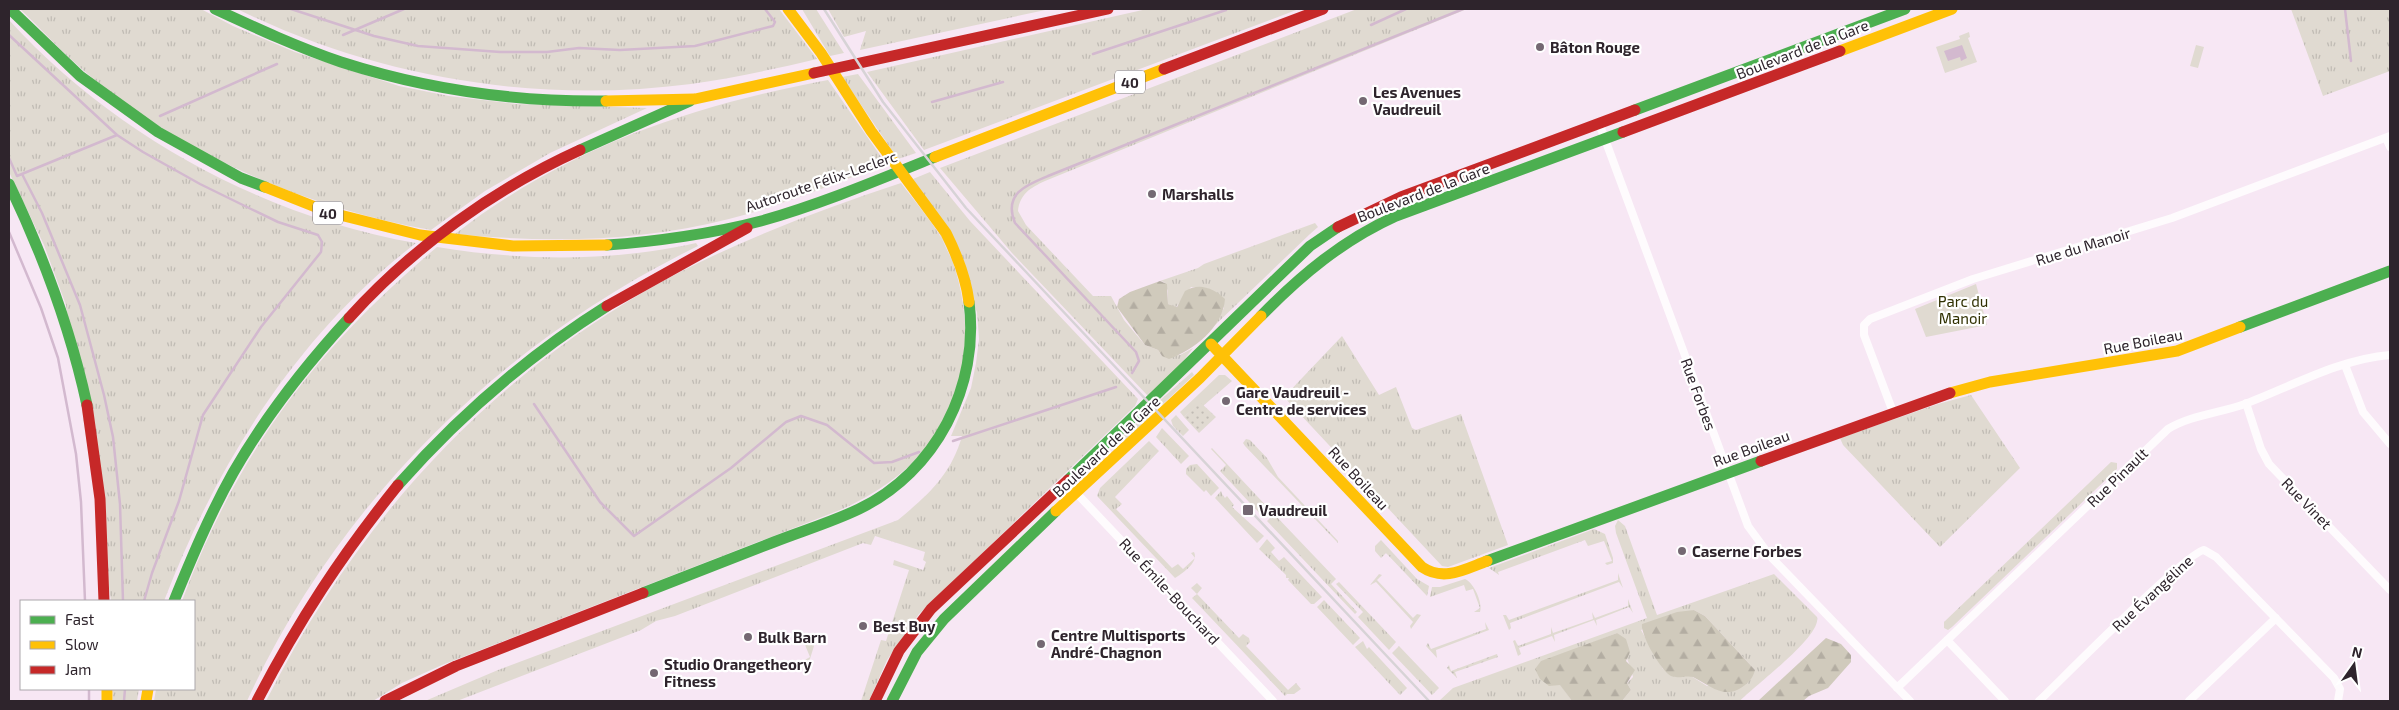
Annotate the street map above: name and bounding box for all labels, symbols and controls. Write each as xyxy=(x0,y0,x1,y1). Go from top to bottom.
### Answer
street label: Boulevard de la Gare xyxy=(1733,15,1871,83)
place label: Bâton Rouge xyxy=(1550,38,1640,56)
marker: Bâton Rouge xyxy=(1534,41,1546,53)
road number: 40 xyxy=(1115,70,1145,94)
place label: Les Avenues Vaudreuil xyxy=(1373,83,1461,118)
marker: Les Avenues Vaudreuil xyxy=(1357,95,1369,107)
street label: Autoroute Félix-Leclerc xyxy=(743,147,899,215)
street label: Boulevard de la Gare xyxy=(1354,158,1492,226)
place label: Marshalls xyxy=(1162,185,1234,203)
marker: Marshalls xyxy=(1146,188,1158,200)
road number: 40 xyxy=(313,202,343,224)
street label: Rue du Manoir xyxy=(2033,223,2133,269)
park label: Parc du Manoir xyxy=(1938,292,1988,327)
street label: Rue Boileau xyxy=(2102,325,2184,357)
street label: Rue Forbes xyxy=(1678,355,1720,433)
place label: Gare Vaudreuil - Centre de services xyxy=(1236,383,1367,418)
street label: Boulevard de la Gare xyxy=(1049,392,1163,500)
marker: Gare Vaudreuil - Centre de services xyxy=(1220,395,1232,407)
street label: Rue Boileau xyxy=(1710,426,1792,470)
street label: Rue Boileau xyxy=(1325,443,1393,513)
street label: Rue Pinault xyxy=(2083,443,2151,510)
street label: Rue Vinet xyxy=(2278,474,2336,533)
place label: Vaudreuil xyxy=(1259,501,1327,519)
marker: Vaudreuil xyxy=(1241,503,1255,517)
street label: Rue Émile-Bouchard xyxy=(1116,534,1224,648)
place label: Caserne Forbes xyxy=(1692,542,1802,560)
marker: Caserne Forbes xyxy=(1676,545,1688,557)
street label: Rue Évangéline xyxy=(2108,551,2196,635)
legend xyxy=(20,600,195,690)
text: Fast xyxy=(65,610,95,628)
place label: Best Buy xyxy=(873,617,936,636)
marker: Best Buy xyxy=(857,620,869,632)
place label: Centre Multisports André-Chagnon xyxy=(1051,626,1185,661)
place label: Bulk Barn xyxy=(758,628,827,646)
marker: Bulk Barn xyxy=(742,631,754,643)
text: Slow xyxy=(65,635,99,653)
marker: Centre Multisports André-Chagnon xyxy=(1035,638,1047,650)
north arrow xyxy=(2329,640,2379,690)
text: N xyxy=(2350,642,2364,661)
place label: Studio Orangetheory Fitness xyxy=(664,655,812,690)
text: Jam xyxy=(65,660,91,678)
marker: Studio Orangetheory Fitness xyxy=(648,667,660,679)

